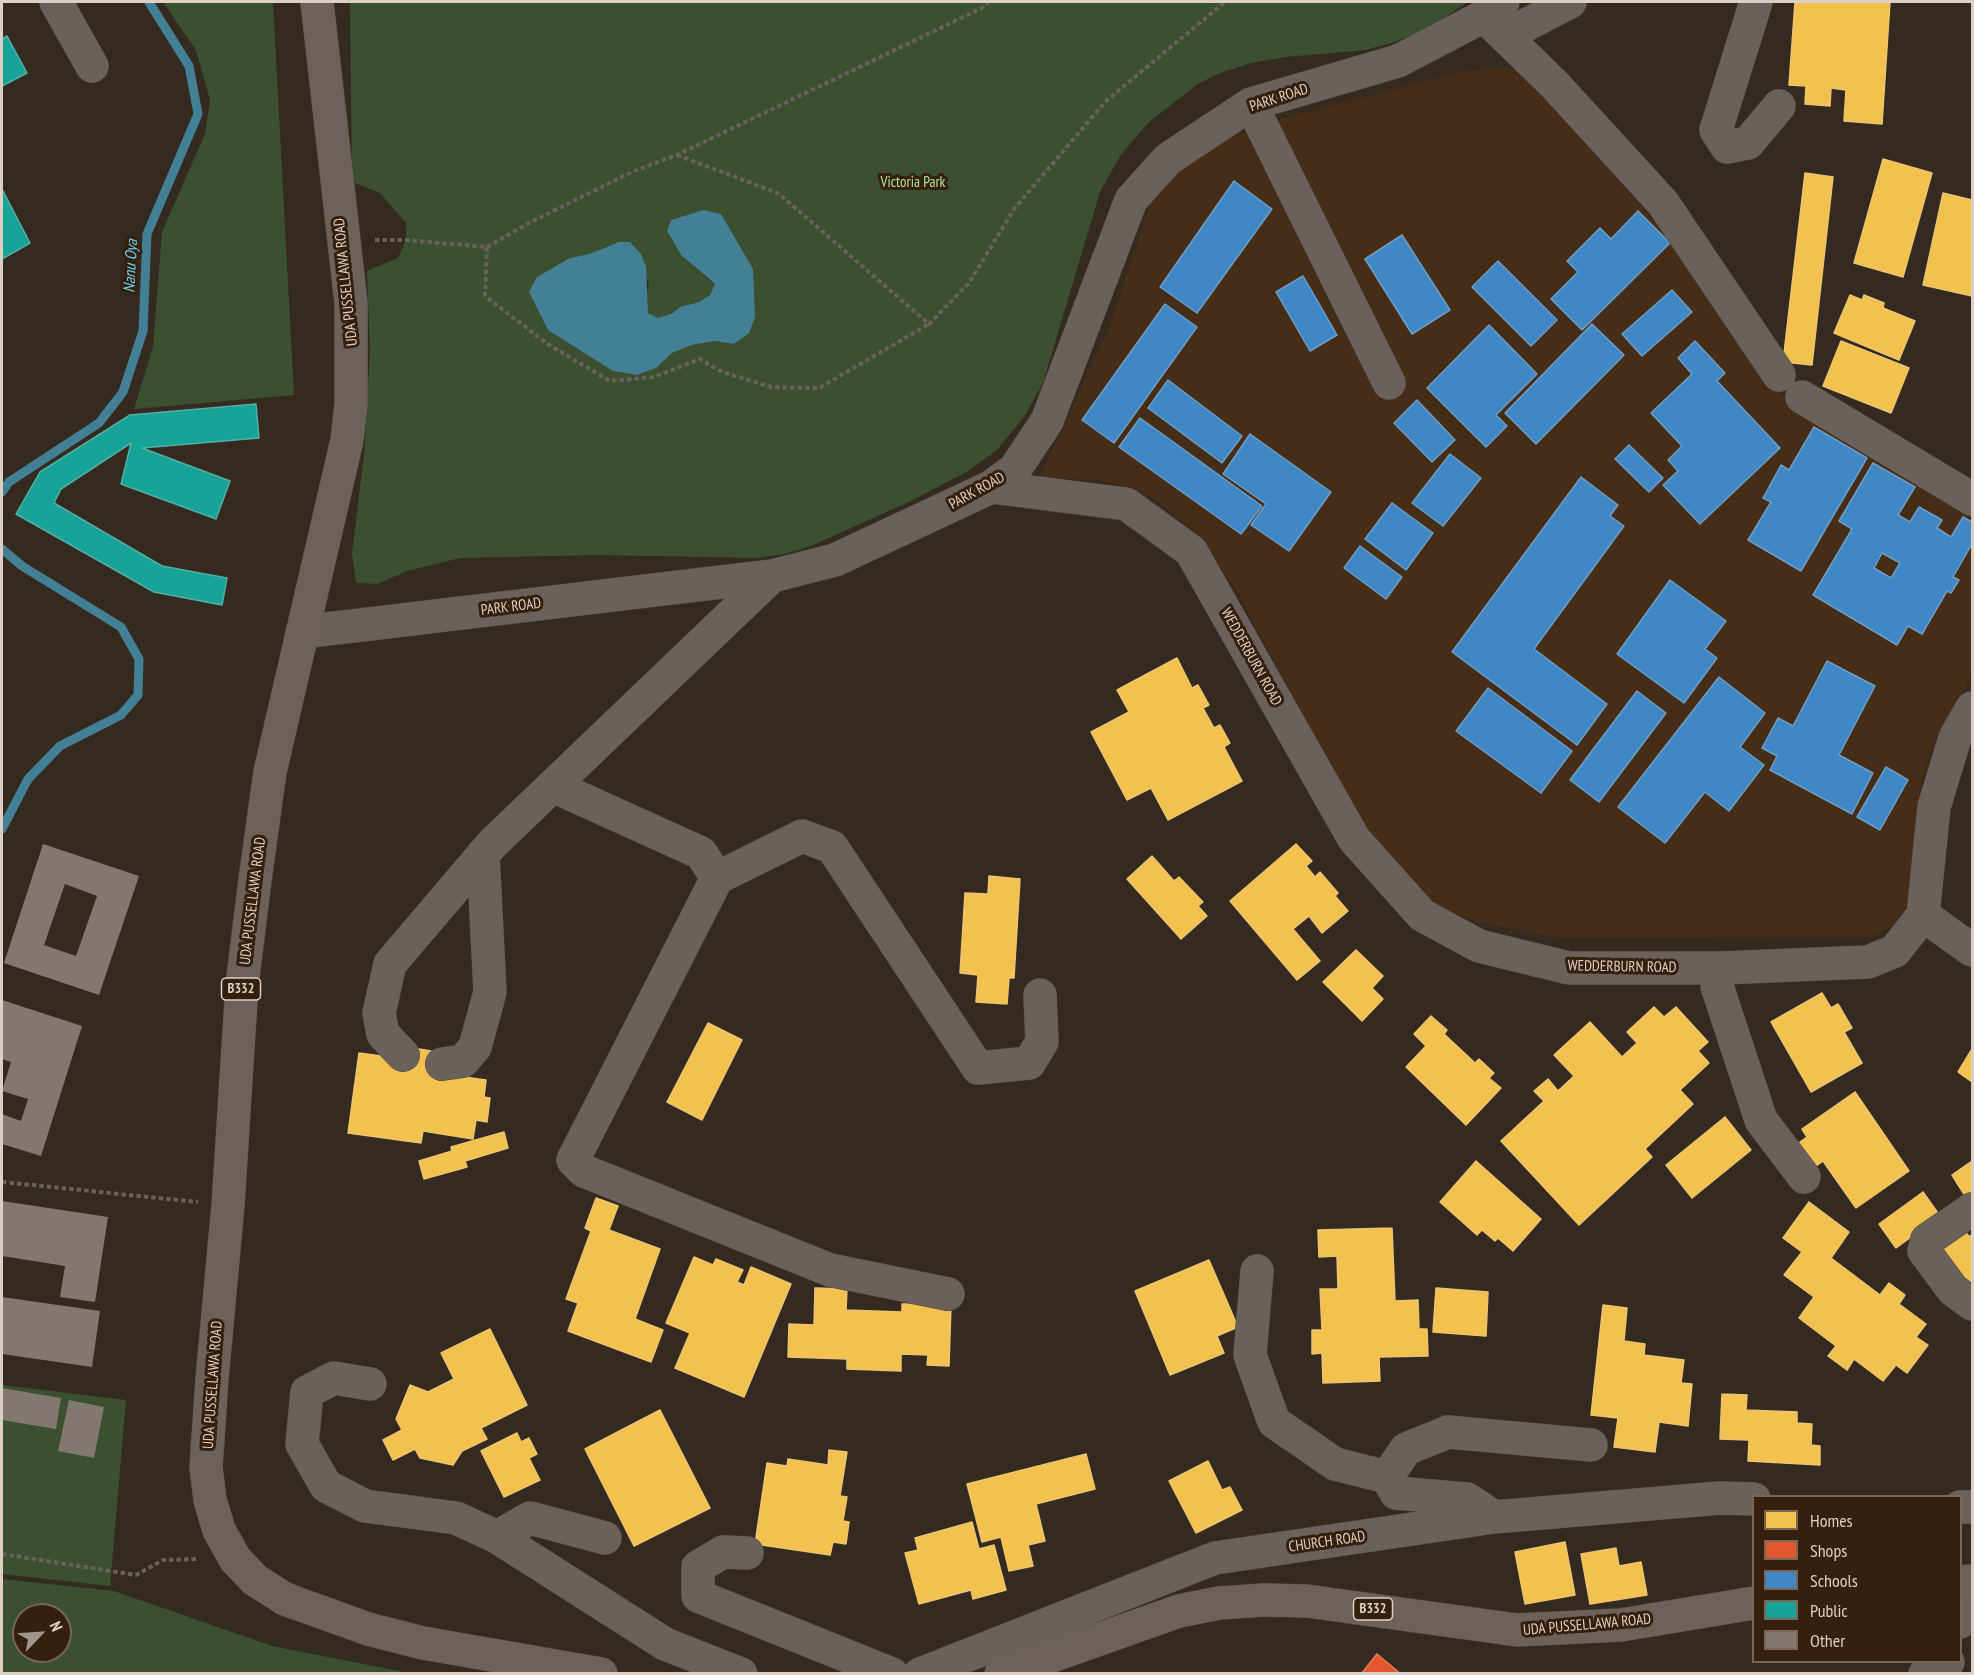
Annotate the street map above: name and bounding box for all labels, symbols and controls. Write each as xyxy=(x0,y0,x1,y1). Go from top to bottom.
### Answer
street label: PARK ROAD xyxy=(1247,80,1311,116)
park label: Victoria Park xyxy=(881,174,945,192)
street label: UDA PUSSELLAWA ROAD xyxy=(330,217,362,347)
water label: Nanu Oya xyxy=(120,239,142,293)
street label: PARK ROAD xyxy=(946,468,1008,514)
street label: PARK ROAD xyxy=(480,594,542,620)
street label: WEDDERBURN ROAD xyxy=(1217,605,1285,709)
street label: UDA PUSSELLAWA ROAD xyxy=(236,836,270,966)
street label: WEDDERBURN ROAD xyxy=(1567,957,1677,977)
road number: B332 xyxy=(222,978,260,1000)
street label: UDA PUSSELLAWA ROAD xyxy=(200,1320,226,1450)
legend xyxy=(1752,1495,1962,1663)
text: Homes xyxy=(1810,1509,1853,1532)
street label: CHURCH ROAD xyxy=(1287,1528,1367,1556)
text: Shops xyxy=(1810,1539,1847,1562)
text: Schools xyxy=(1810,1569,1858,1592)
road number: B332 xyxy=(1354,1598,1392,1620)
text: Public xyxy=(1810,1599,1848,1622)
north arrow xyxy=(12,1603,72,1663)
street label: UDA PUSSELLAWA ROAD xyxy=(1522,1610,1652,1640)
text: N xyxy=(46,1618,67,1634)
text: Other xyxy=(1810,1629,1845,1652)

